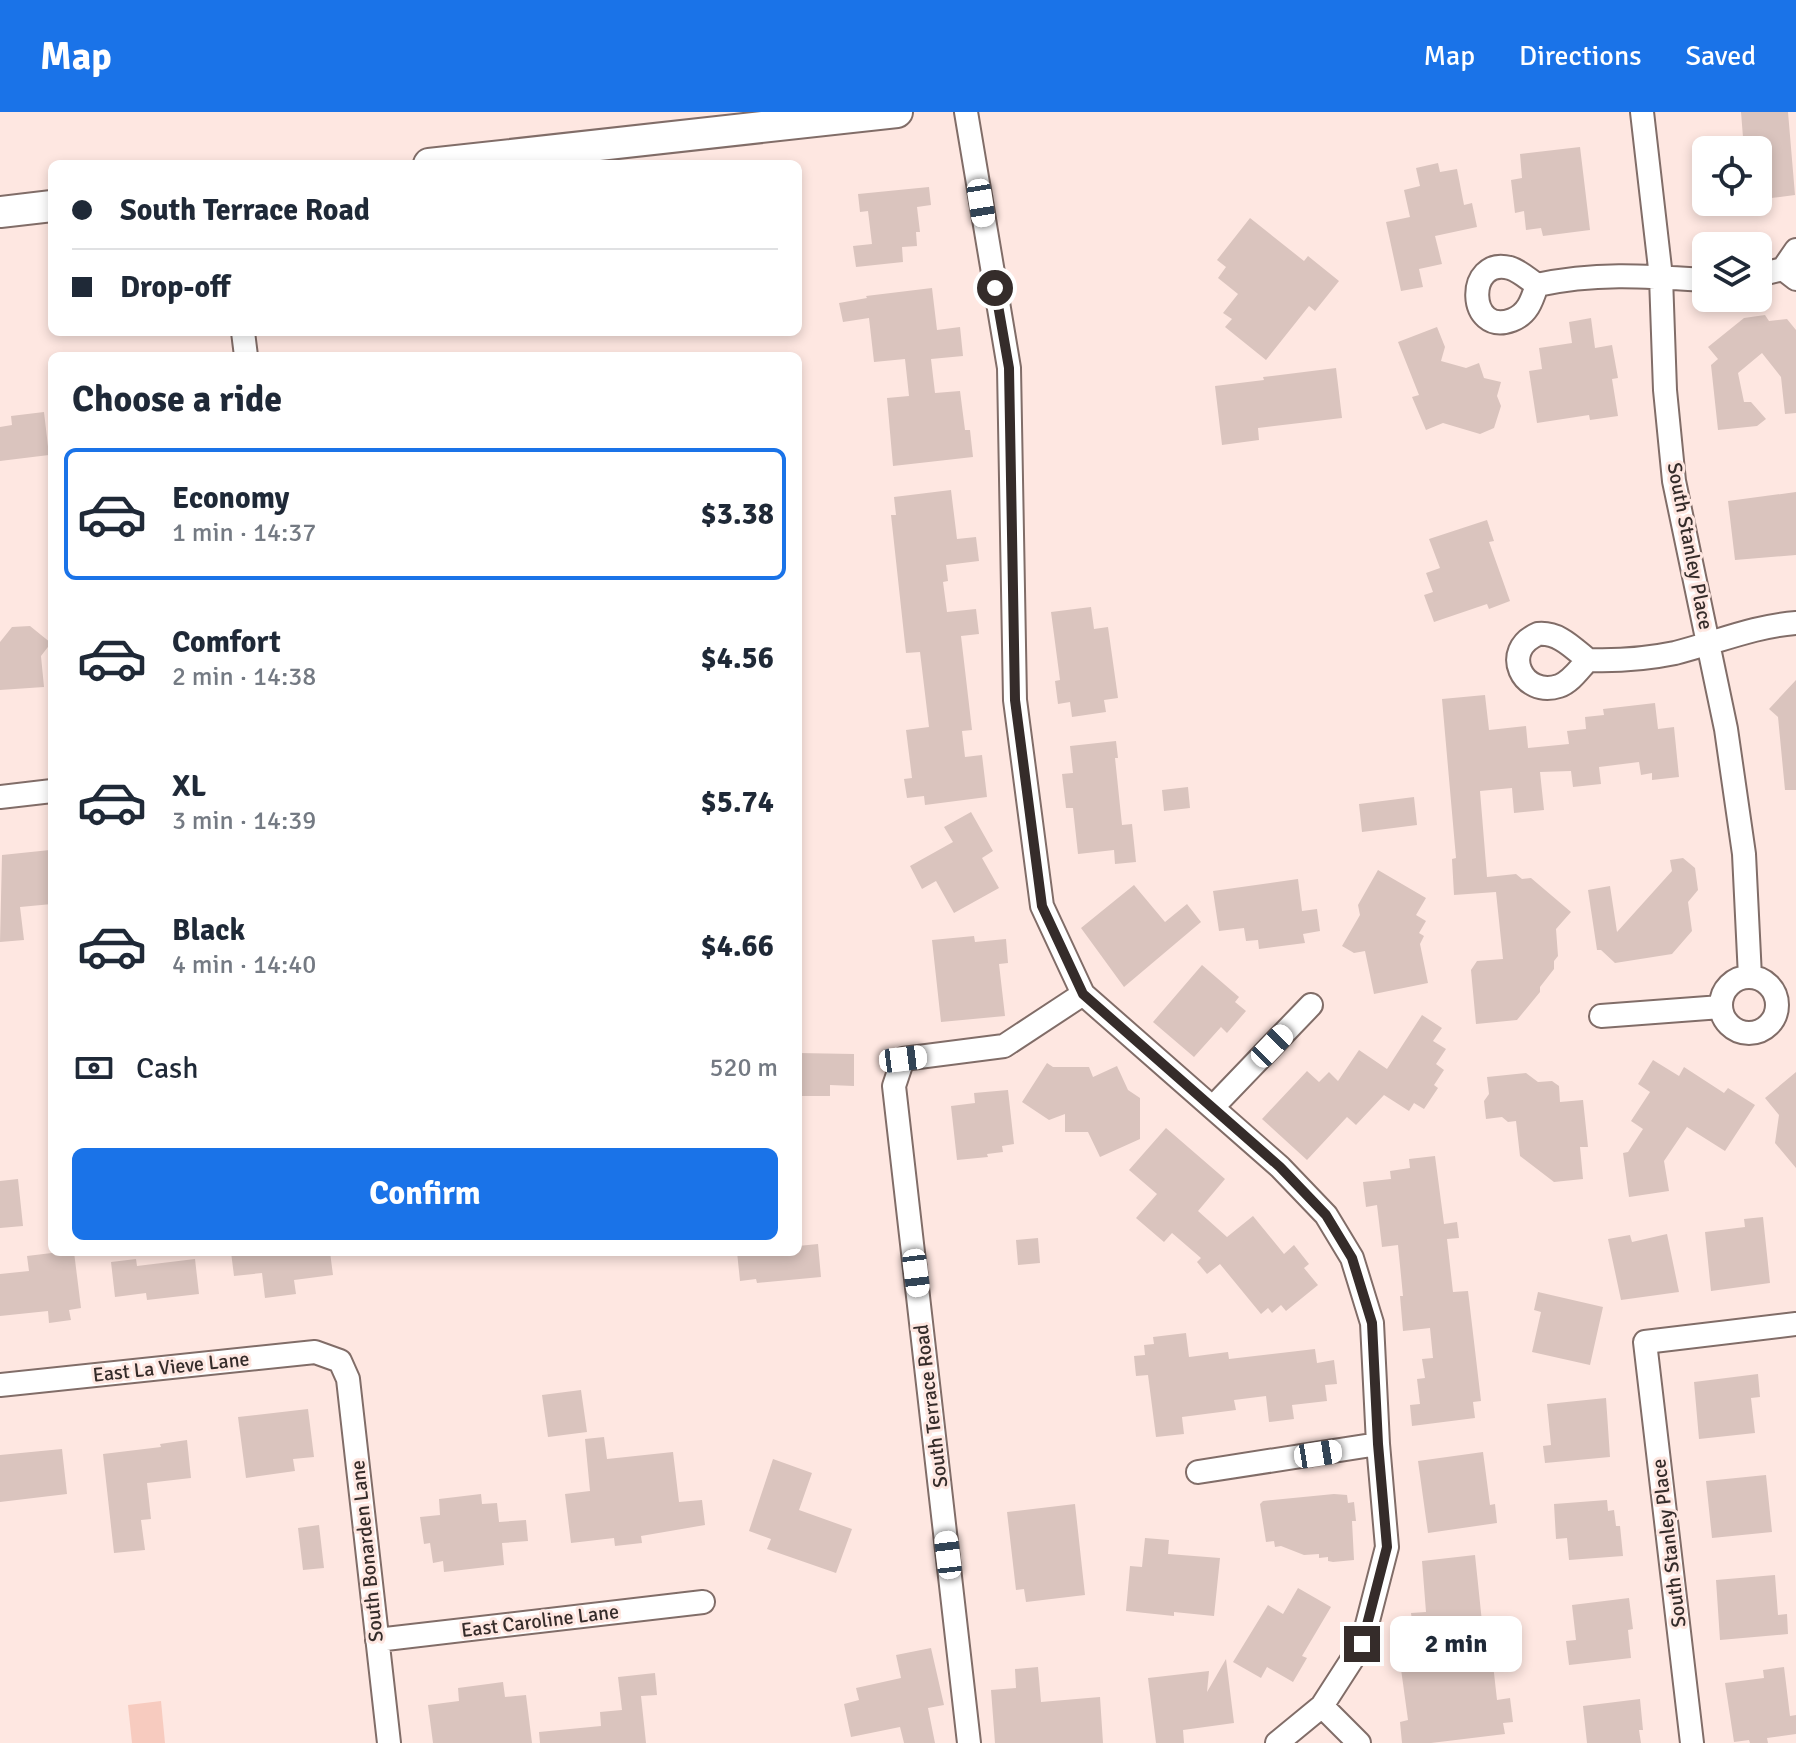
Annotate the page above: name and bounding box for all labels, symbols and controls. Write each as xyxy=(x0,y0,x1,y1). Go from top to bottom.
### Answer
text: Map xyxy=(40,33,112,80)
text: Map xyxy=(1423,39,1475,73)
text: Directions xyxy=(1519,39,1641,73)
text: Saved xyxy=(1685,39,1756,73)
map controls xyxy=(1692,136,1772,312)
button: locate xyxy=(1692,136,1772,216)
car xyxy=(965,177,997,229)
text: South Terrace Road xyxy=(120,192,370,229)
button: layers xyxy=(1692,232,1772,312)
text: Drop-off xyxy=(120,269,230,306)
route start xyxy=(977,270,1013,306)
text: Choose a ride xyxy=(72,377,282,422)
street label: South Stanley Place xyxy=(1662,460,1718,632)
icon: car xyxy=(76,478,148,550)
text: Economy xyxy=(172,480,289,517)
text: $3.38 xyxy=(701,496,774,533)
text: 1 min · 14:37 xyxy=(172,517,316,549)
icon: car xyxy=(76,622,148,694)
text: Comfort xyxy=(172,624,281,661)
text: $4.56 xyxy=(701,640,774,677)
text: 2 min · 14:38 xyxy=(172,661,316,693)
icon: car xyxy=(76,766,148,838)
text: XL xyxy=(172,768,206,805)
text: $5.74 xyxy=(701,784,774,821)
text: 3 min · 14:39 xyxy=(172,805,316,837)
icon: car xyxy=(76,910,148,982)
text: Black xyxy=(172,912,245,949)
text: $4.66 xyxy=(701,928,774,965)
text: 4 min · 14:40 xyxy=(172,949,316,981)
car xyxy=(1247,1020,1297,1072)
car xyxy=(878,1044,928,1074)
icon: cash xyxy=(72,1046,116,1090)
text: Cash xyxy=(136,1050,199,1087)
text: 520 m xyxy=(709,1052,778,1084)
button: Confirm xyxy=(72,1148,778,1240)
car xyxy=(901,1248,931,1298)
street label: South Terrace Road xyxy=(909,1323,953,1489)
street label: East La Vieve Lane xyxy=(91,1346,251,1388)
car xyxy=(1292,1438,1344,1470)
street label: South Stanley Place xyxy=(1646,1457,1692,1629)
street label: South Bonarden Lane xyxy=(345,1459,389,1643)
car xyxy=(933,1530,963,1580)
street label: East Caroline Lane xyxy=(460,1599,620,1643)
callout: 2 min xyxy=(1390,1616,1522,1672)
route end xyxy=(1344,1626,1380,1662)
text: 2 min xyxy=(1425,1628,1487,1660)

